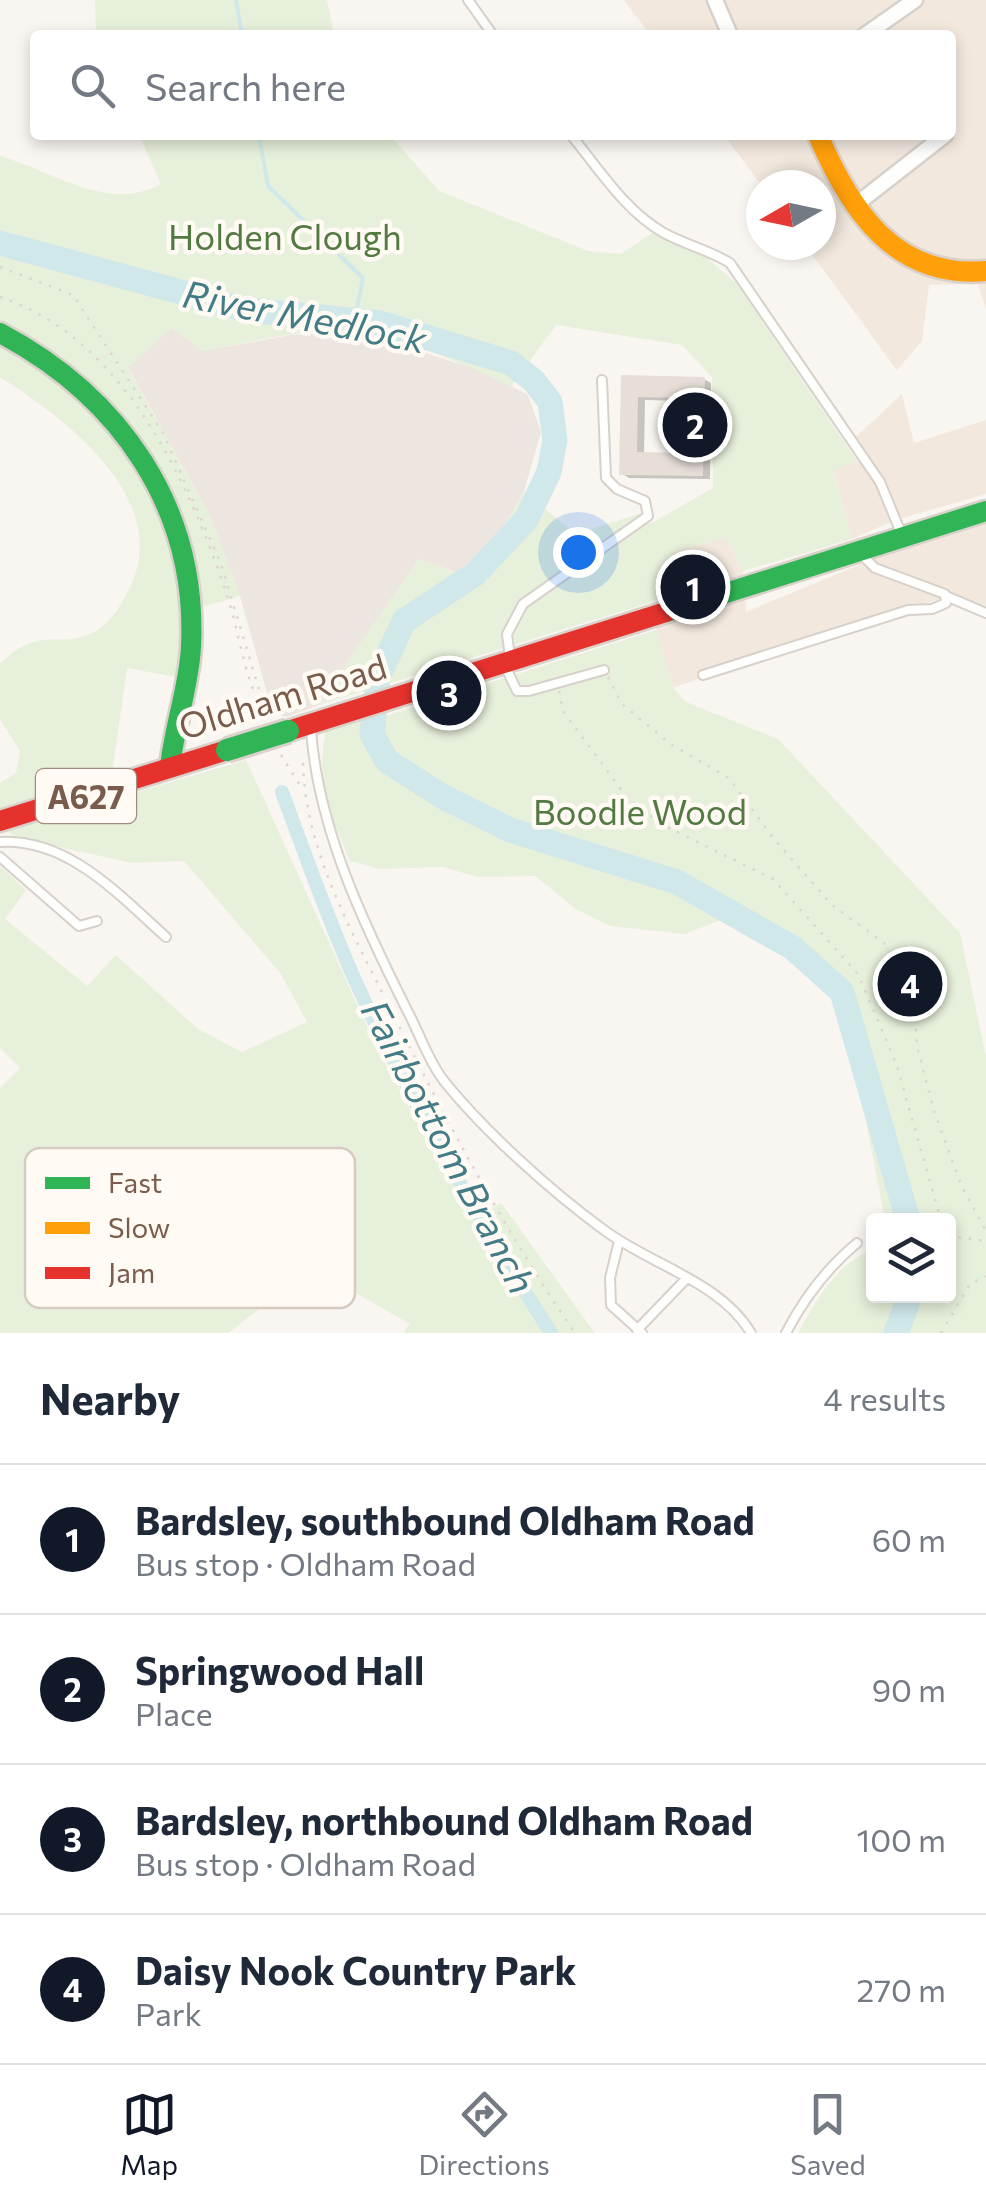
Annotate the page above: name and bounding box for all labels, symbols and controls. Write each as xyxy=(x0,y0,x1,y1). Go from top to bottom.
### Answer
search box xyxy=(30,30,956,140)
icon: search xyxy=(65,58,120,113)
text: Search here xyxy=(145,62,346,109)
north arrow xyxy=(746,170,836,260)
park label: Holden Clough xyxy=(168,214,402,257)
water label: River Medlock xyxy=(179,268,432,362)
pin: 2 xyxy=(662,388,728,462)
your location xyxy=(553,527,604,578)
pin: 1 xyxy=(660,550,726,624)
street label: Oldham Road xyxy=(173,643,391,747)
pin: 3 xyxy=(416,656,482,730)
road number: A627 xyxy=(36,769,136,823)
park label: Boodle Wood xyxy=(533,789,747,832)
pin: 4 xyxy=(878,946,942,1022)
water label: Fairbottom Branch xyxy=(353,991,547,1301)
legend xyxy=(25,1148,355,1308)
text: Fast xyxy=(108,1165,162,1199)
text: Slow xyxy=(108,1210,170,1244)
map controls xyxy=(866,1213,956,1303)
button: layers xyxy=(866,1213,956,1303)
text: Jam xyxy=(108,1255,155,1289)
text: Nearby xyxy=(40,1372,180,1424)
text: 4 results xyxy=(823,1378,946,1418)
text: Bardsley, southbound Oldham Road xyxy=(135,1496,755,1543)
text: 1 xyxy=(65,1519,80,1559)
text: 60 m xyxy=(872,1519,946,1559)
text: Bus stop · Oldham Road xyxy=(135,1543,476,1583)
text: Springwood Hall xyxy=(135,1646,424,1693)
text: 2 xyxy=(63,1669,82,1709)
text: 90 m xyxy=(872,1669,946,1709)
text: Place xyxy=(135,1693,213,1733)
text: Bardsley, northbound Oldham Road xyxy=(135,1796,753,1843)
text: 3 xyxy=(63,1819,82,1859)
text: 100 m xyxy=(857,1819,946,1859)
text: Bus stop · Oldham Road xyxy=(135,1843,476,1883)
text: Daisy Nook Country Park xyxy=(135,1946,576,1993)
text: 4 xyxy=(63,1969,82,2009)
text: 270 m xyxy=(857,1969,946,2009)
text: Park xyxy=(135,1993,202,2033)
tab: Map xyxy=(120,2087,178,2181)
tab: Directions xyxy=(418,2087,550,2181)
tab: Saved xyxy=(790,2087,866,2181)

